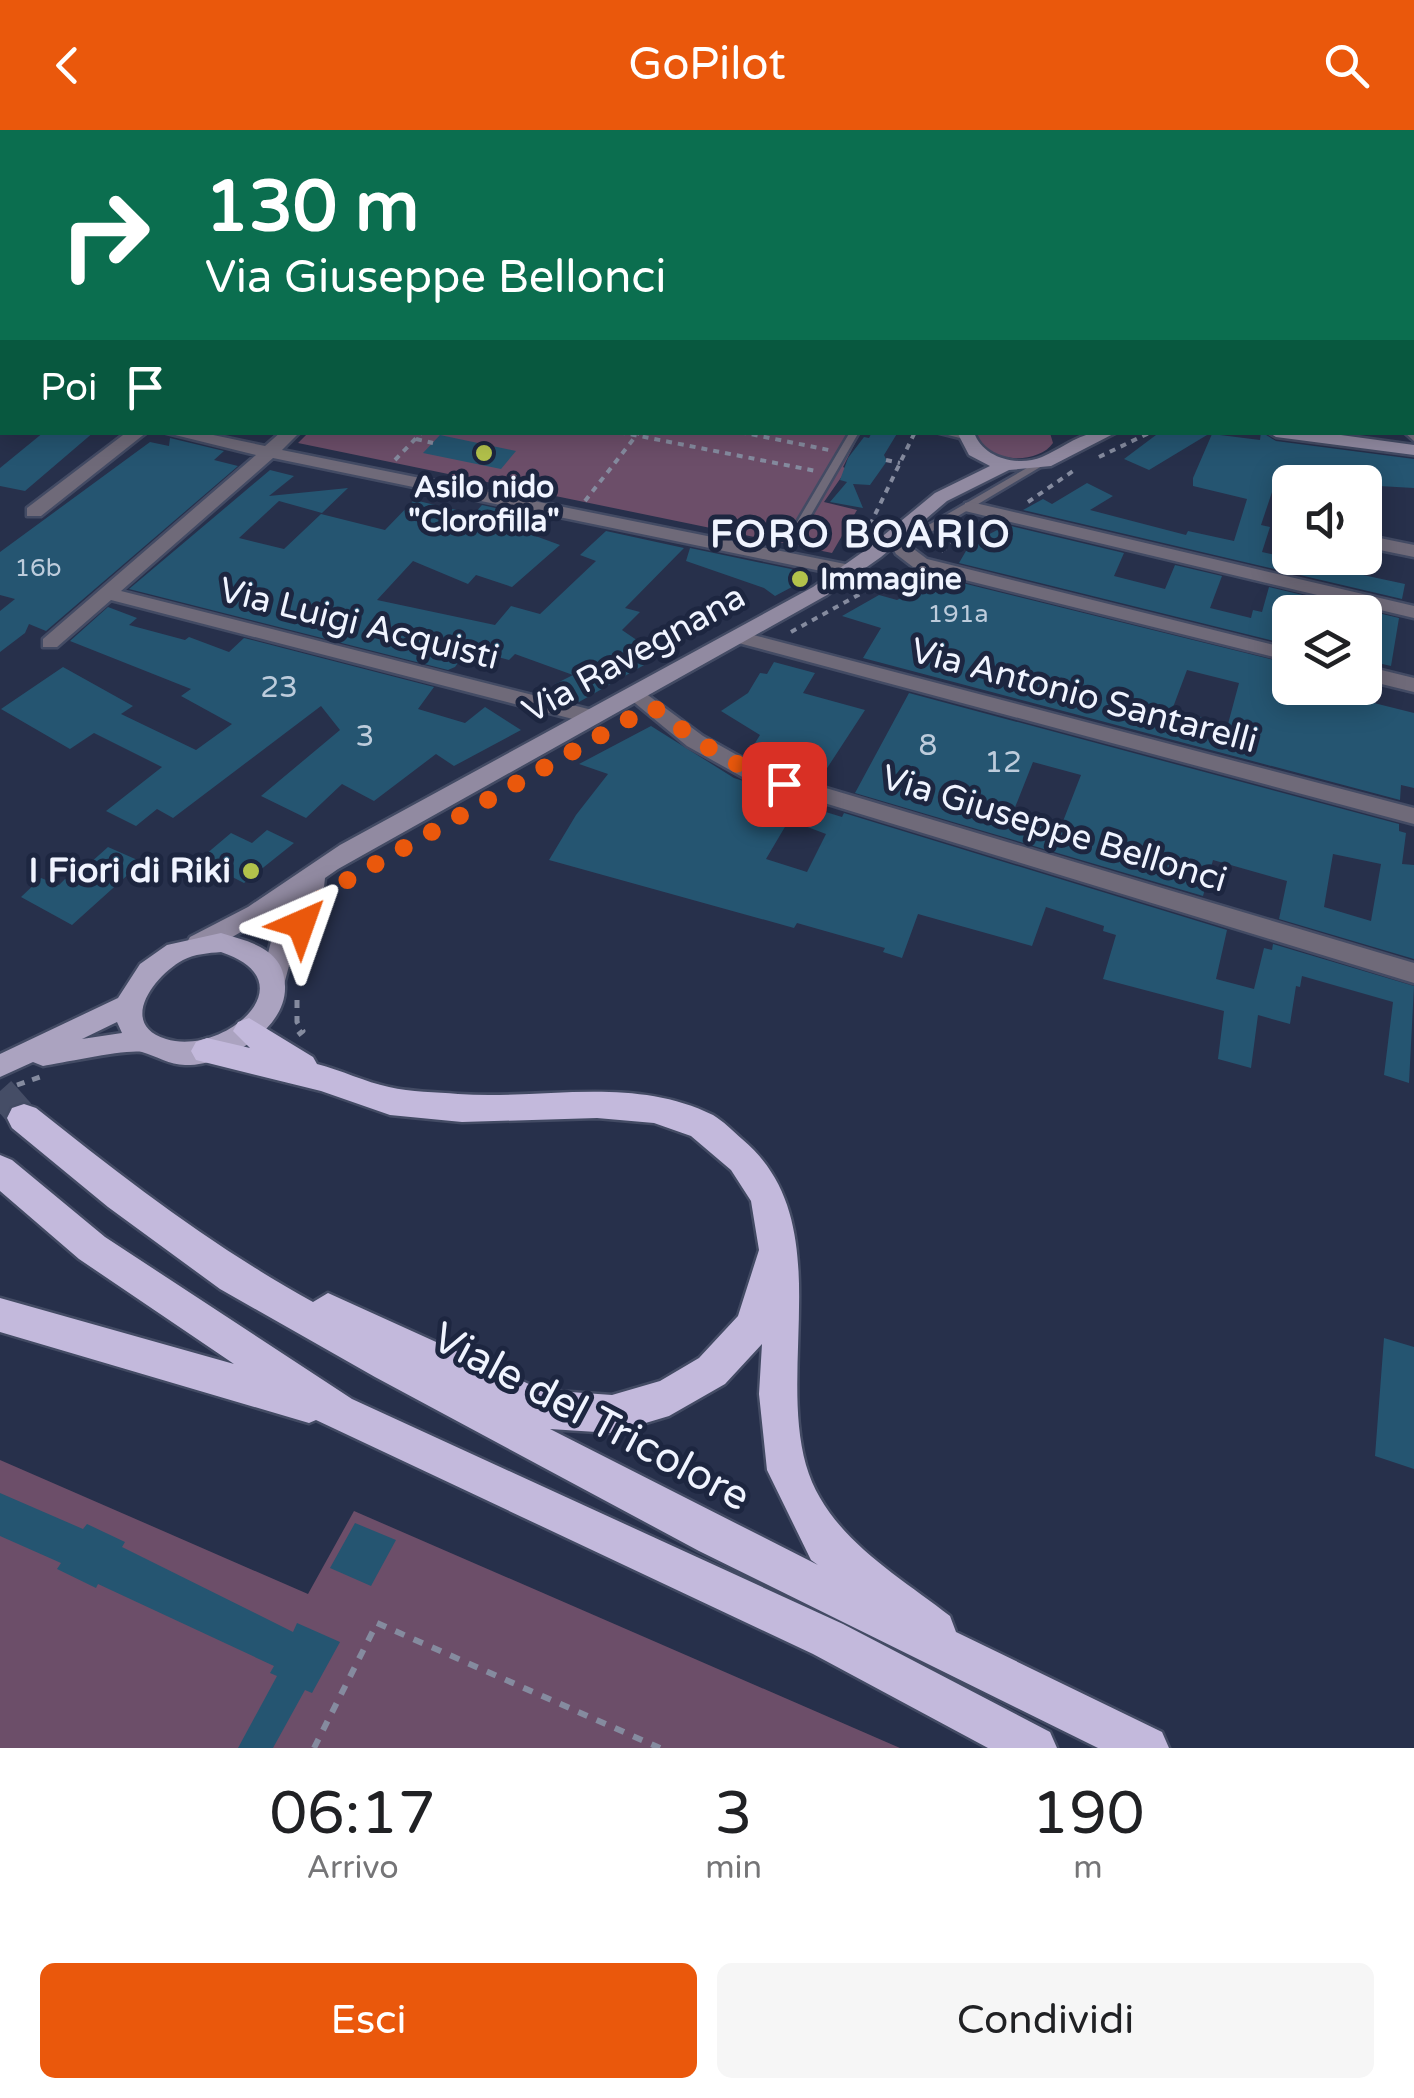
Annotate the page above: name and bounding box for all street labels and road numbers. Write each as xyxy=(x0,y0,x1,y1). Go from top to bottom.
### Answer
street label: Via Luigi Acquisti xyxy=(215,569,503,679)
street label: Via Ravegnana xyxy=(515,576,753,732)
street label: Via Antonio Santarelli xyxy=(906,630,1262,762)
street label: Via Giuseppe Bellonci xyxy=(876,756,1232,902)
street label: Viale del Tricolore xyxy=(424,1312,758,1522)

